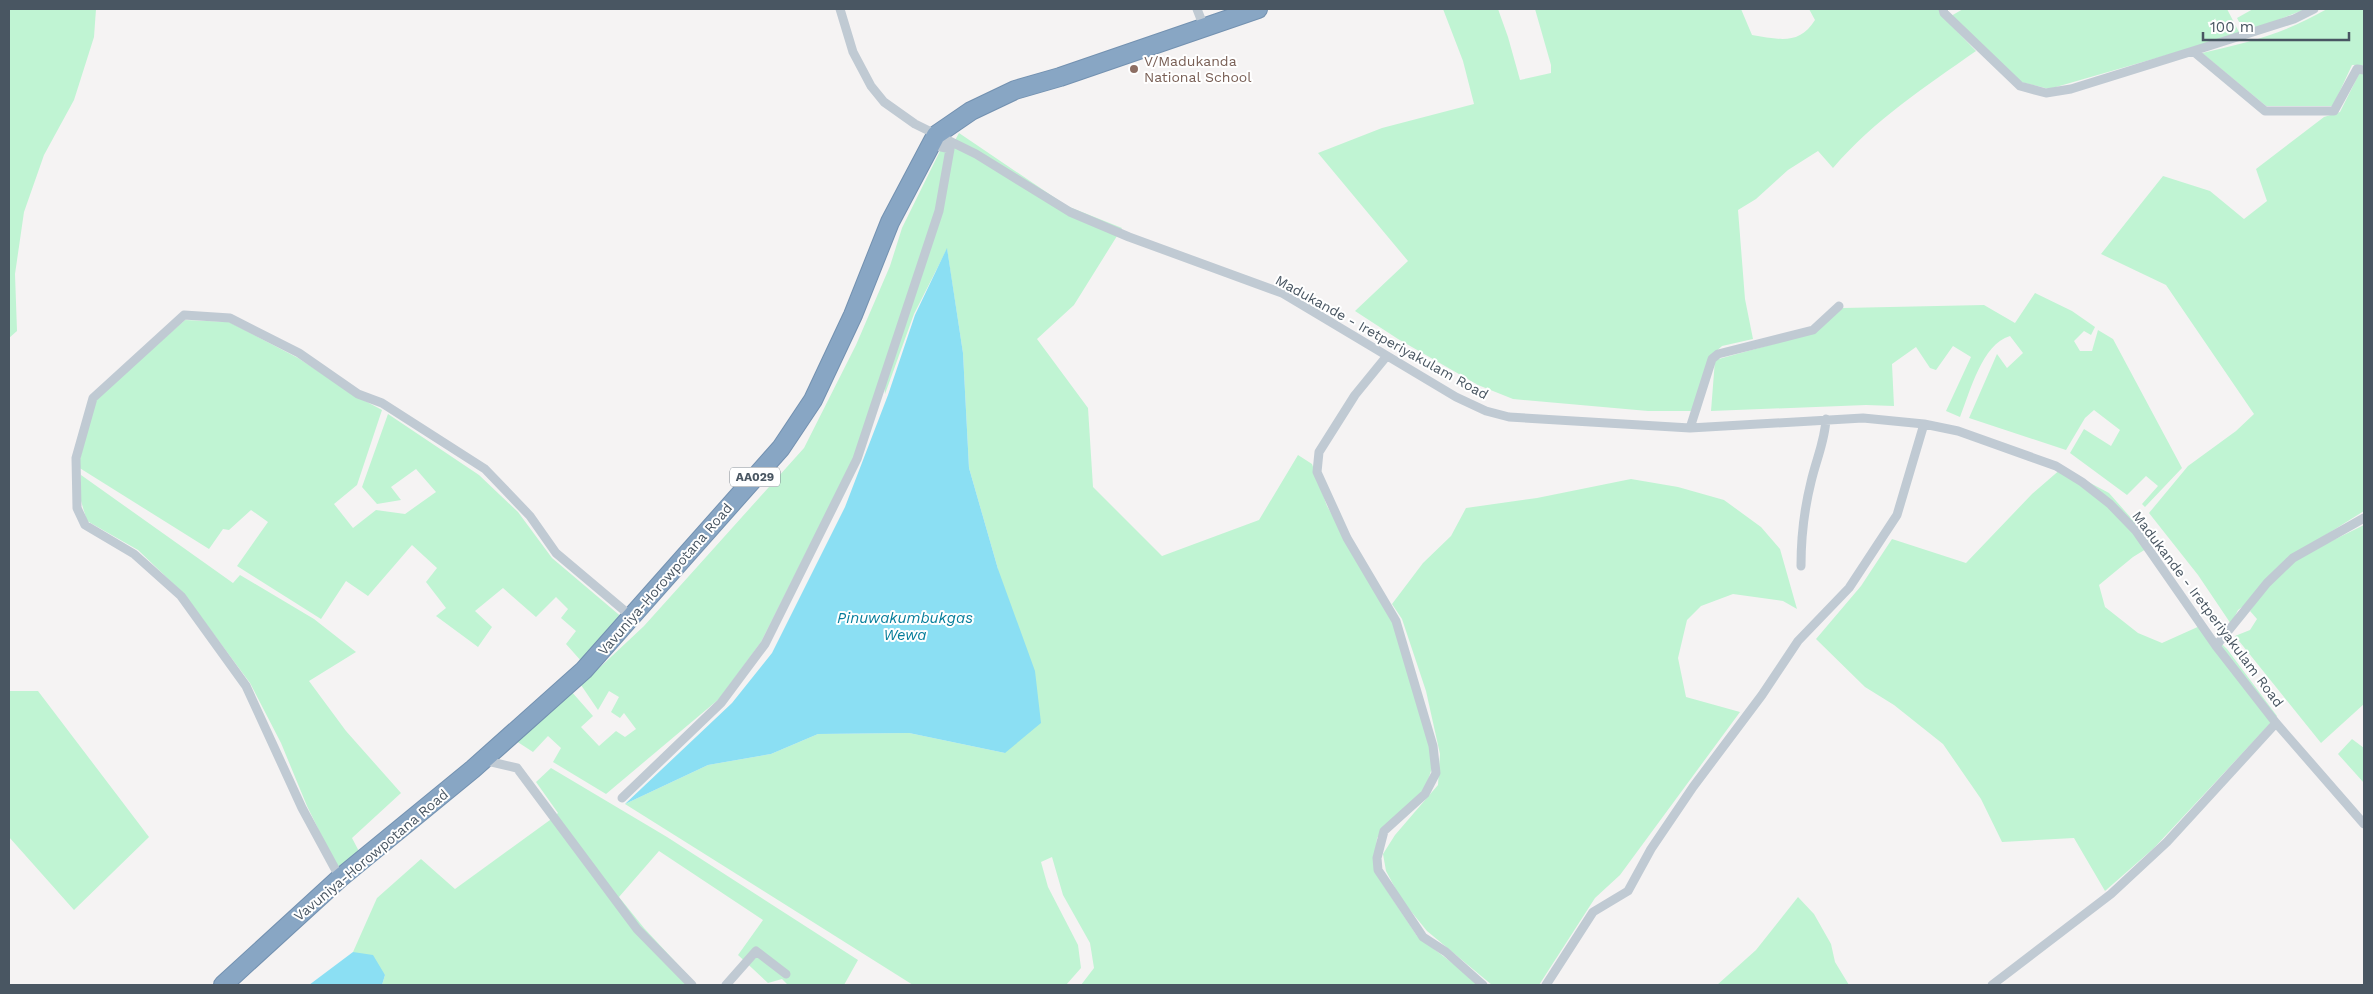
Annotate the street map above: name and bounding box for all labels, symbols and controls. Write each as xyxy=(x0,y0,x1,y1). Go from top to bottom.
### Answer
scale bar xyxy=(2203,10,2349,42)
text: 100 m xyxy=(2210,18,2254,36)
place label: V/Madukanda National School xyxy=(1144,53,1252,85)
marker: V/Madukanda National School xyxy=(1128,63,1140,75)
street label: Madukande - Iretperiyakulam Road xyxy=(1273,272,1491,402)
road number: AA029 xyxy=(730,468,780,487)
street label: Vavuniya-Horowpotana Road xyxy=(595,500,735,658)
street label: Madukande - Iretperiyakulam Road xyxy=(2129,508,2287,710)
water label: Pinuwakumbukgas Wewa xyxy=(837,609,973,644)
street label: Vavuniya-Horowpotana Road xyxy=(291,786,451,924)

